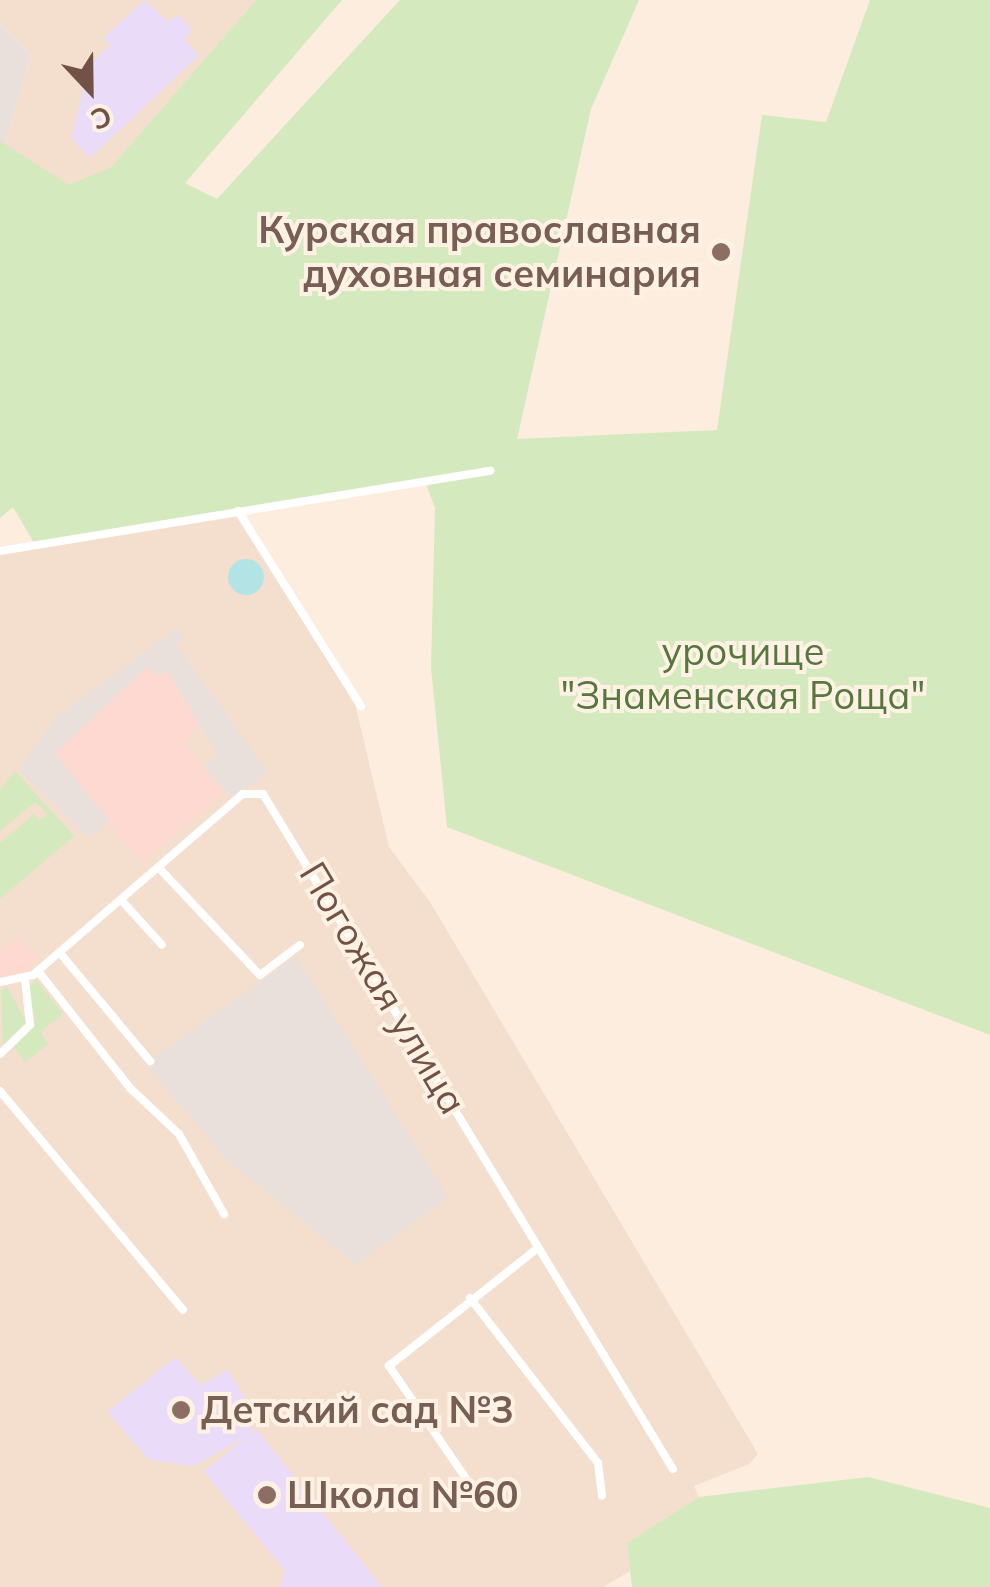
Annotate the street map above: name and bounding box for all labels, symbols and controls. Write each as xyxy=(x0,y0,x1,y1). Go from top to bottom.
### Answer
north arrow xyxy=(40,40,140,140)
text: С xyxy=(86,98,117,138)
place label: Курская православная духовная семинария xyxy=(258,207,701,296)
marker: Курская православная духовная семинария xyxy=(710,241,732,263)
park label: урочище "Знаменская Роща" xyxy=(561,629,925,718)
street label: Погожая улица xyxy=(290,854,476,1122)
place label: Детский сад №3 xyxy=(201,1387,514,1433)
marker: Детский сад №3 xyxy=(170,1399,192,1421)
place label: Школа №60 xyxy=(287,1472,519,1518)
marker: Школа №60 xyxy=(256,1484,278,1506)

